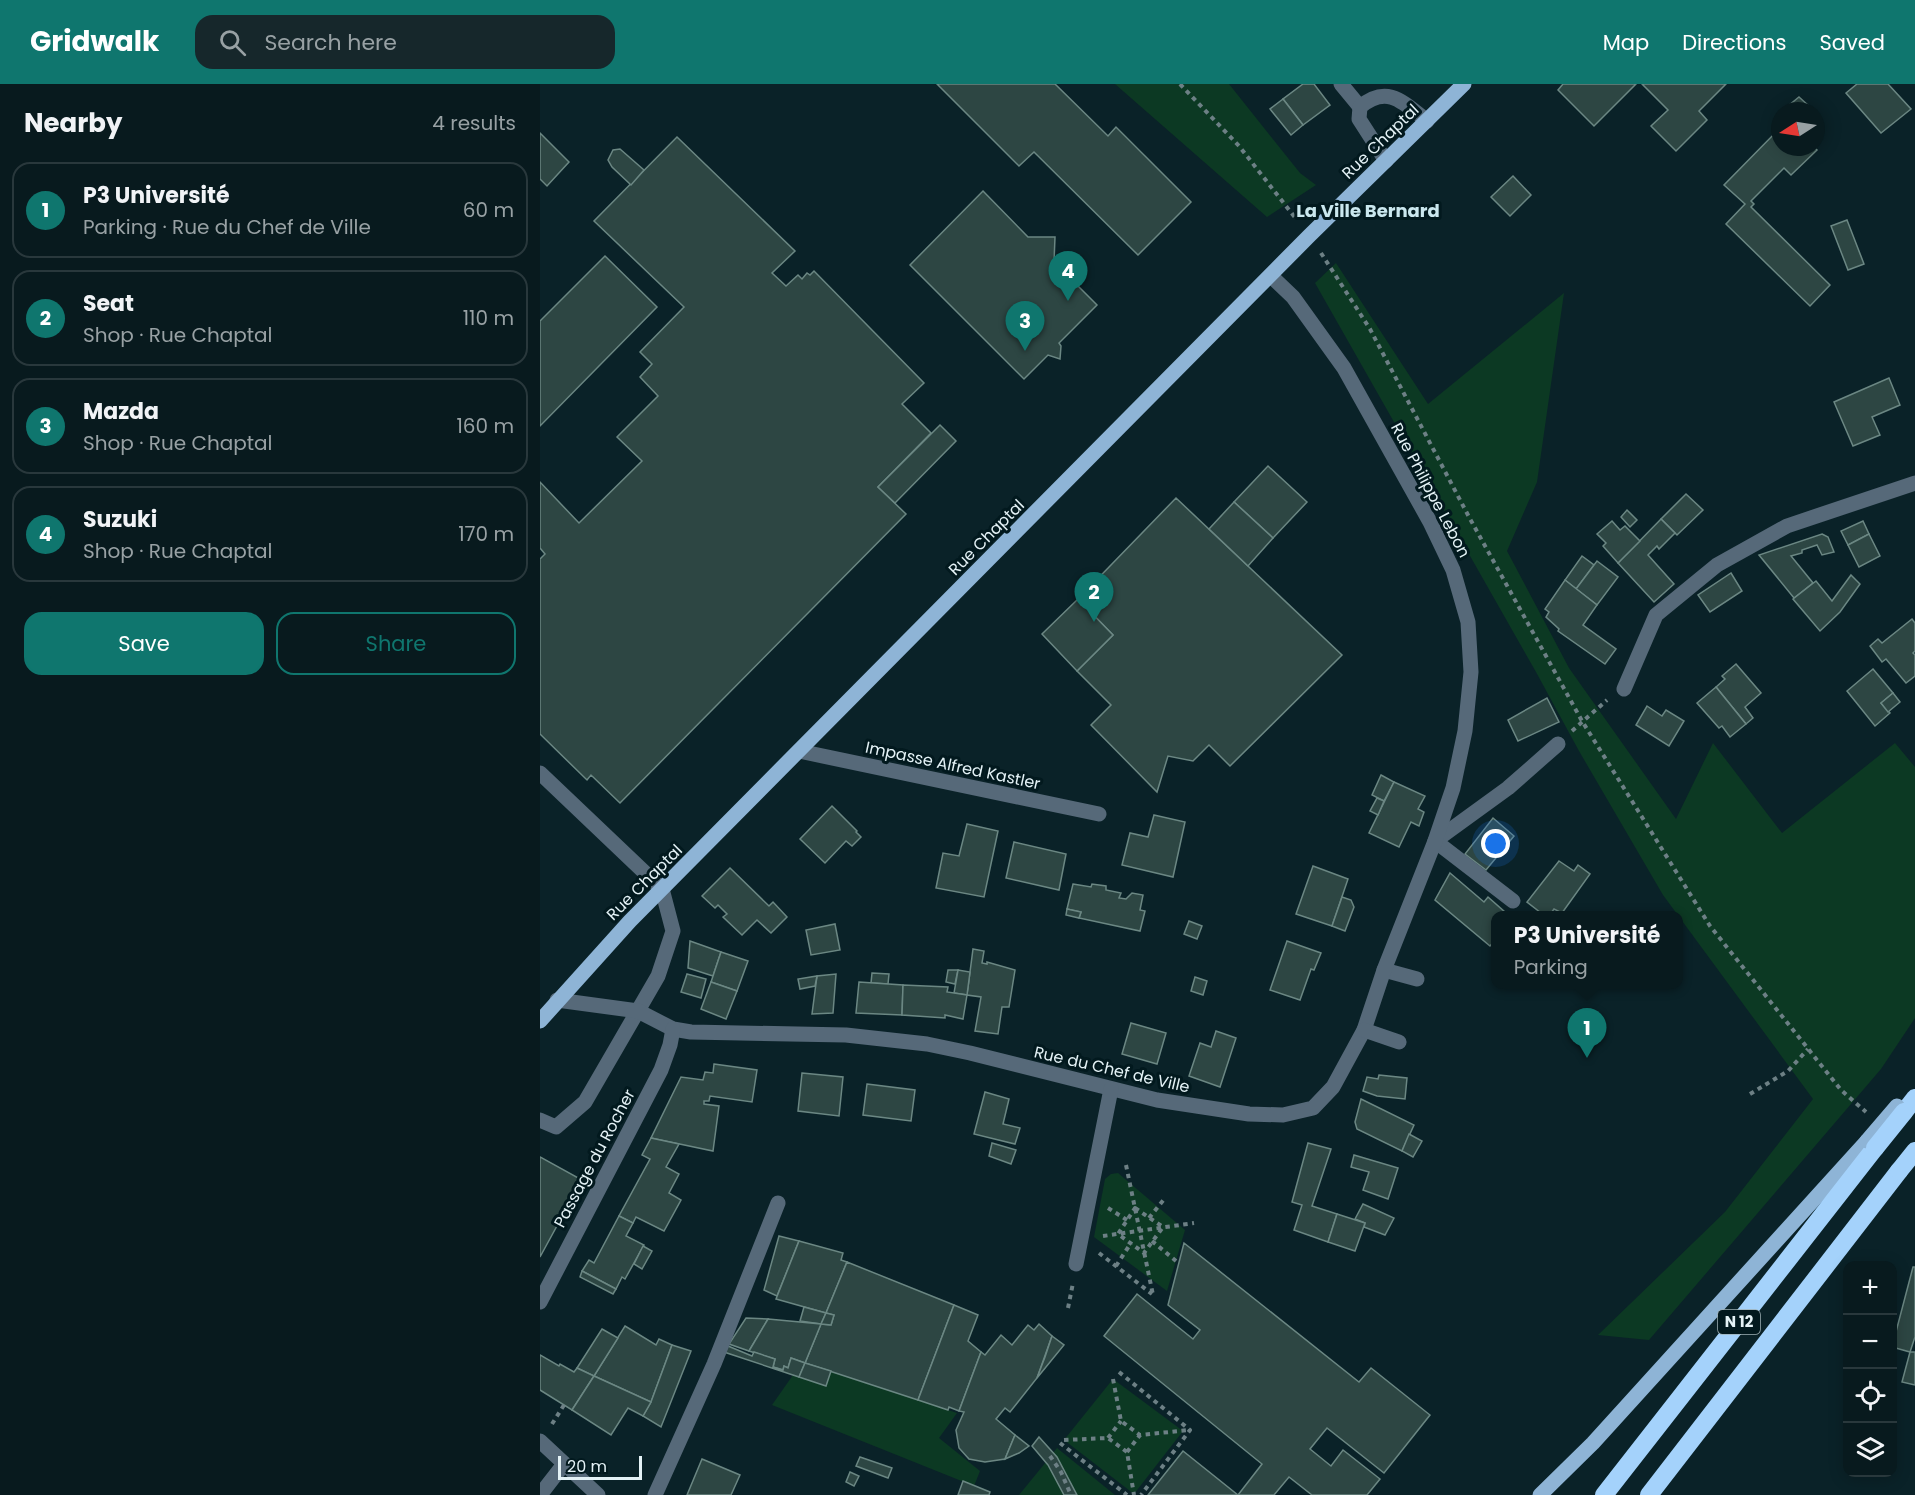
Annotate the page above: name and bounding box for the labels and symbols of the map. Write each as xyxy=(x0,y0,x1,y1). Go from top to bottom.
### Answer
street label: Rue Chaptal xyxy=(1337,99,1424,184)
north arrow xyxy=(1771,102,1825,156)
district label: La Ville Bernard xyxy=(1296,198,1440,223)
pin: 4 xyxy=(1048,252,1088,301)
pin: 3 xyxy=(1006,302,1044,351)
street label: Rue Philippe Lebon xyxy=(1385,419,1476,562)
street label: Rue Chaptal xyxy=(943,494,1029,580)
pin: 2 xyxy=(1074,572,1114,622)
street label: Impasse Alfred Kastler xyxy=(863,736,1043,795)
your location xyxy=(1481,829,1510,858)
street label: Rue Chaptal xyxy=(601,839,687,925)
pin: 1 xyxy=(1568,1008,1606,1058)
street label: Rue du Chef de Ville xyxy=(1032,1040,1192,1099)
street label: Passage du Rocher xyxy=(548,1085,641,1232)
road number: N 12 xyxy=(1718,1310,1760,1334)
scale bar xyxy=(558,1453,642,1480)

